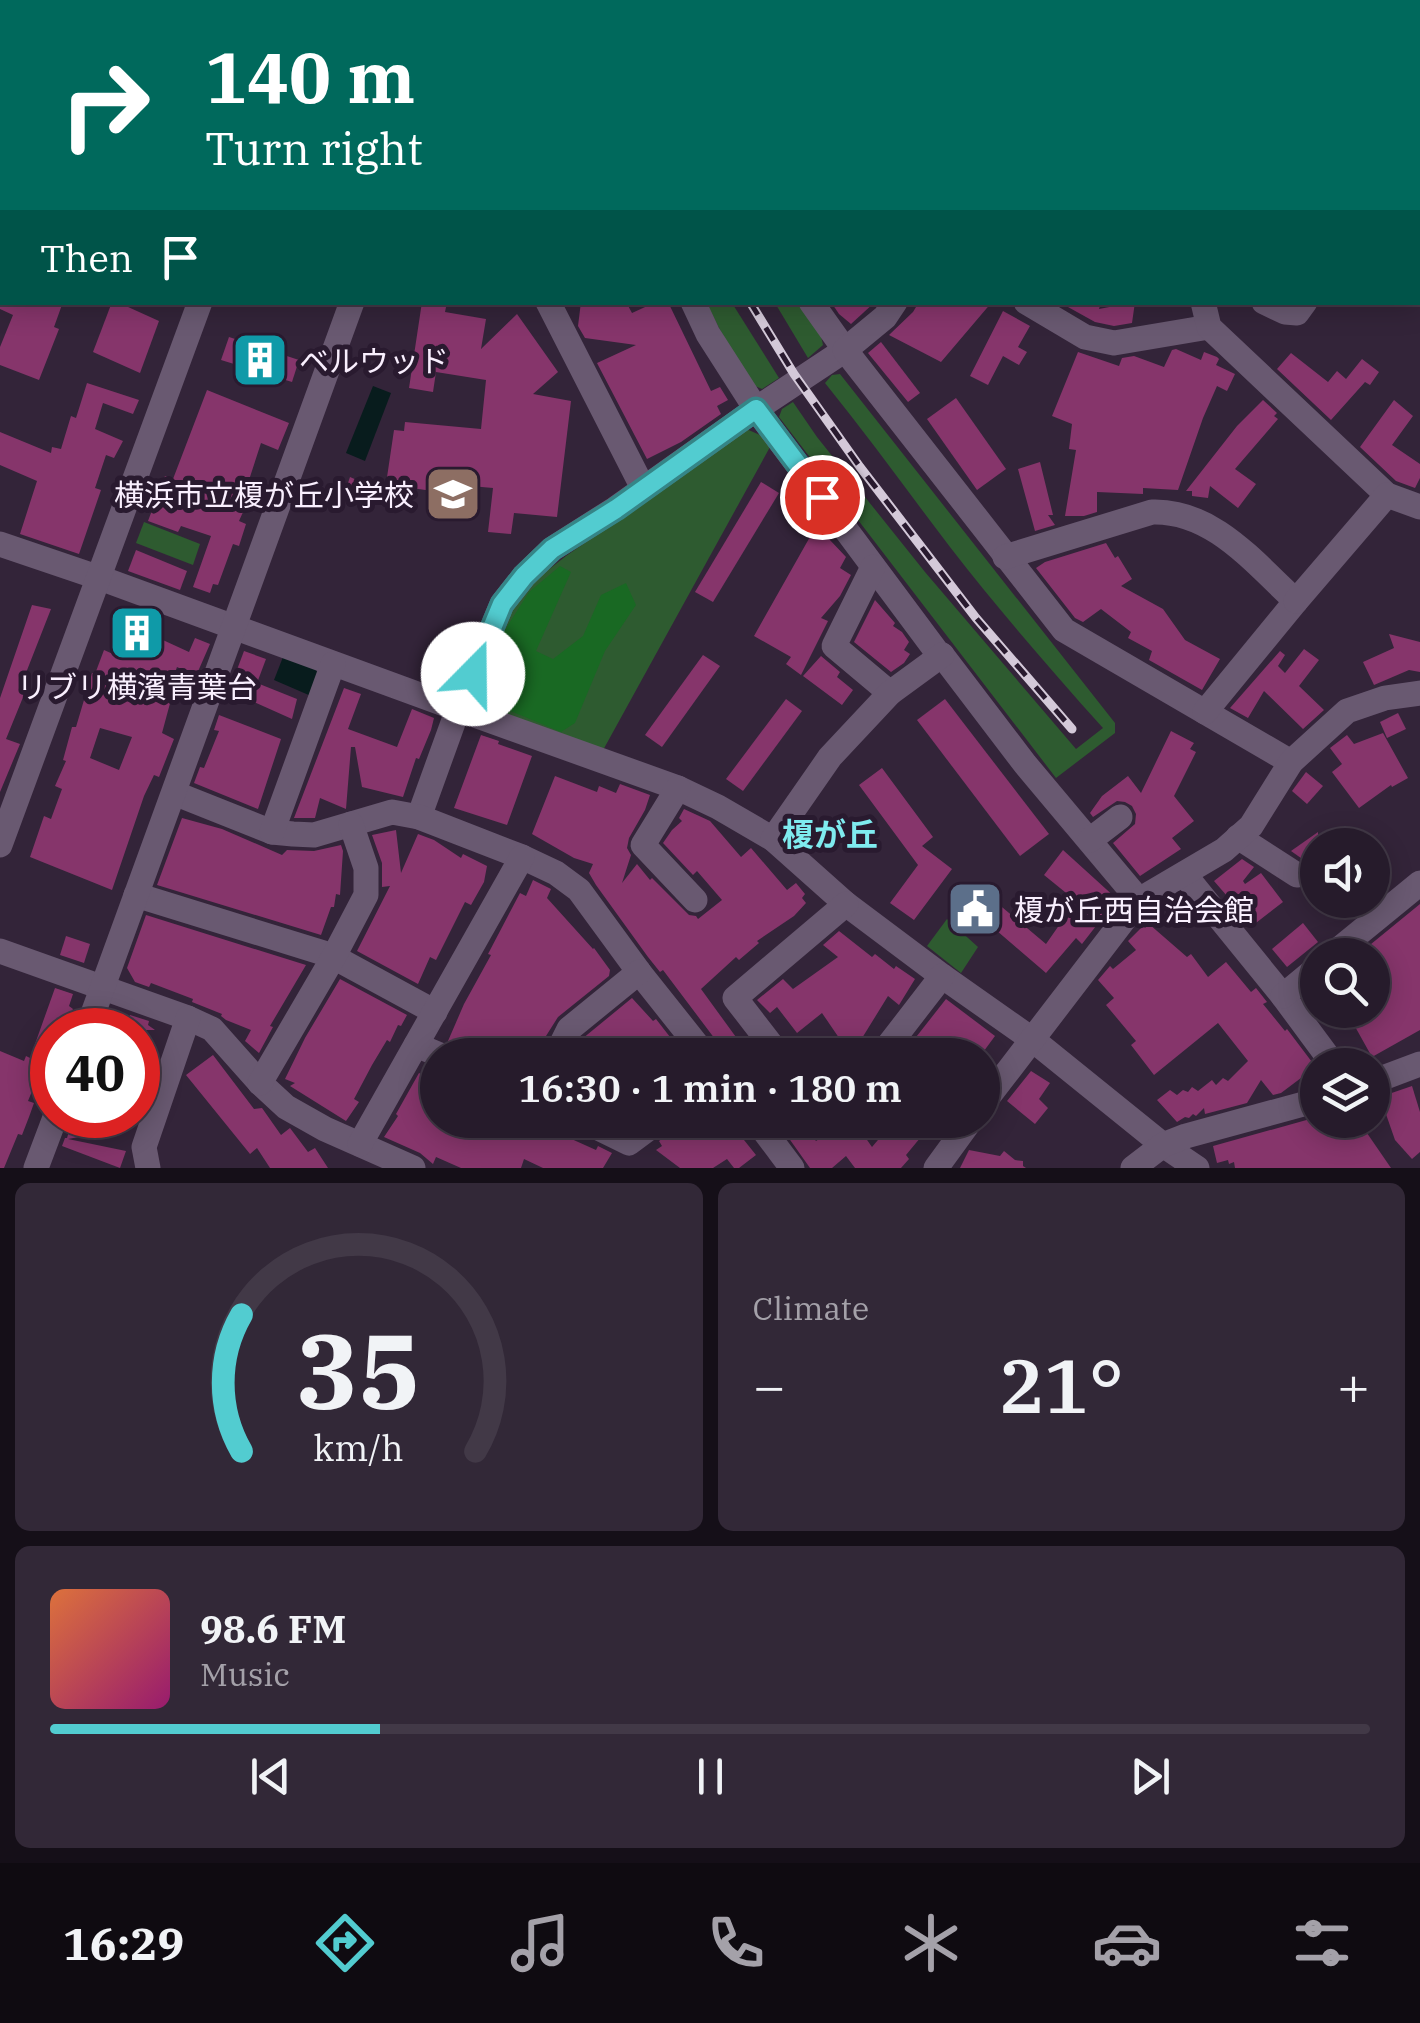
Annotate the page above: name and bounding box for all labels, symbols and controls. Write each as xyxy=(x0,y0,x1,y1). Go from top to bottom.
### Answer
text: 140 m xyxy=(205,31,415,122)
icon: right xyxy=(40,40,170,170)
text: Turn right xyxy=(205,119,423,177)
icon: arrive xyxy=(153,230,208,285)
text: Then xyxy=(40,233,133,282)
building icon: ベルウッド xyxy=(230,330,290,390)
place label: ベルウッド xyxy=(299,341,449,380)
pin xyxy=(780,455,865,540)
school or university icon: 横浜市立榎が丘小学校 xyxy=(423,464,483,524)
icon: arrive xyxy=(795,470,850,525)
place label: 横浜市立榎が丘小学校 xyxy=(114,475,414,514)
building icon: リブリ横濱青葉台 xyxy=(107,603,167,663)
position arrow xyxy=(421,622,525,726)
place label: リブリ横濱青葉台 xyxy=(17,667,257,706)
district label: 榎が丘 xyxy=(782,813,878,855)
map controls xyxy=(1300,828,1390,1138)
button: sound xyxy=(1300,828,1390,918)
public building icon: 榎が丘西自治会館 xyxy=(945,879,1005,939)
place label: 榎が丘西自治会館 xyxy=(1014,890,1254,929)
button: search xyxy=(1300,938,1390,1028)
speed limit sign: 40 xyxy=(30,1008,160,1138)
button: layers xyxy=(1300,1048,1390,1138)
text: 16:30 · 1 min · 180 m xyxy=(518,1063,902,1112)
text: Climate xyxy=(753,1287,869,1329)
text: 35 xyxy=(296,1302,421,1438)
text: 21° xyxy=(999,1336,1124,1434)
text: − xyxy=(753,1350,786,1421)
text: + xyxy=(1337,1350,1370,1421)
text: km/h xyxy=(314,1424,404,1471)
text: 98.6 FM xyxy=(200,1604,346,1653)
text: Music xyxy=(200,1653,290,1695)
icon: previous xyxy=(243,1749,298,1804)
icon: pause xyxy=(683,1749,738,1804)
icon: next xyxy=(1123,1749,1178,1804)
icon: directions xyxy=(310,1908,380,1978)
icon: music xyxy=(505,1908,575,1978)
icon: phone xyxy=(701,1908,771,1978)
icon: climate xyxy=(896,1908,966,1978)
icon: car xyxy=(1092,1908,1162,1978)
icon: filters xyxy=(1287,1908,1357,1978)
text: 16:29 xyxy=(63,1914,184,1972)

